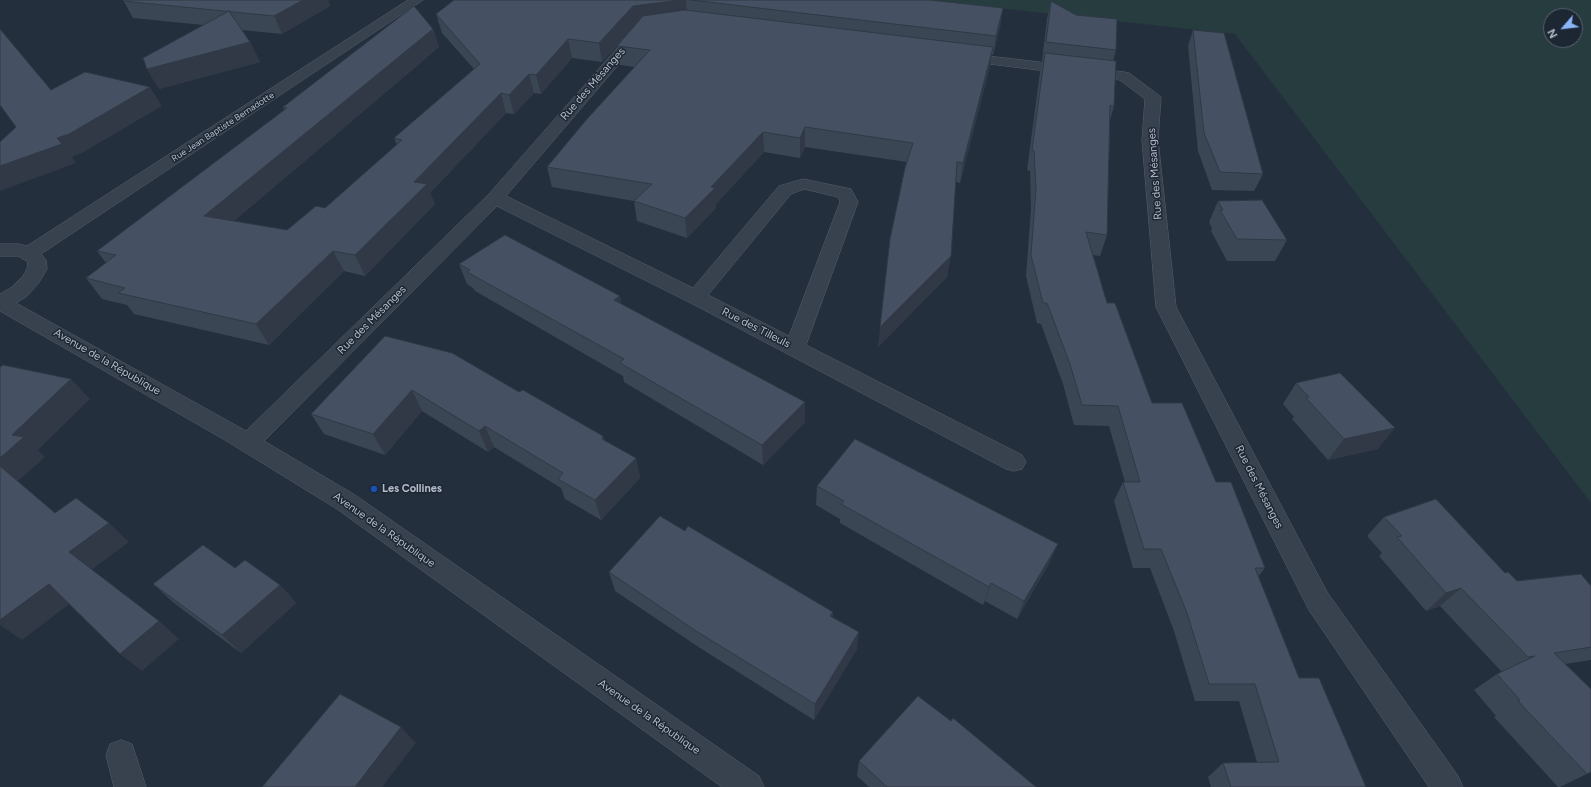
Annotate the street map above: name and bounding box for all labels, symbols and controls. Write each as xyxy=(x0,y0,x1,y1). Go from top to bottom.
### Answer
north arrow xyxy=(1543,8,1583,48)
text: N xyxy=(1545,27,1561,40)
street label: Rue des Mésanges xyxy=(558,45,628,123)
street label: Rue Jean Baptiste Bernadotte xyxy=(170,90,276,164)
street label: Rue des Mésanges xyxy=(1145,128,1165,220)
street label: Rue des Mésanges xyxy=(335,283,409,357)
street label: Rue des Tilleuls xyxy=(720,305,792,351)
street label: Avenue de la République xyxy=(51,326,163,398)
street label: Rue des Mésanges xyxy=(1232,443,1286,531)
place label: Les Collines xyxy=(382,482,442,496)
marker: Les Collines xyxy=(369,484,379,494)
street label: Avenue de la République xyxy=(331,490,437,570)
street label: Avenue de la République xyxy=(596,677,702,757)

